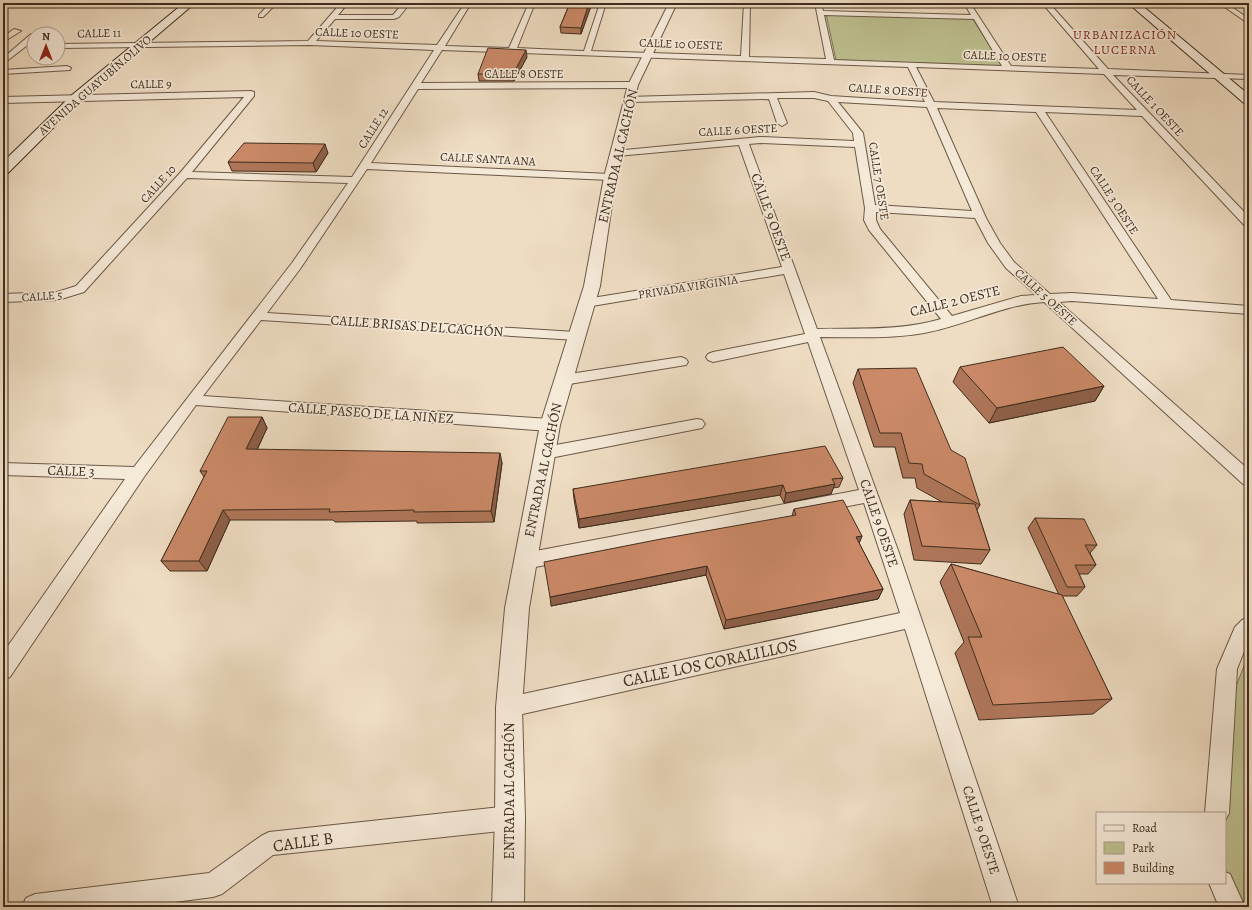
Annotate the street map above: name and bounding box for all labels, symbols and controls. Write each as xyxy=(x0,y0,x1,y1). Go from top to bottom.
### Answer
street label: CALLE 10 OESTE xyxy=(315,24,399,42)
street label: CALLE 11 xyxy=(77,25,121,41)
north arrow xyxy=(26,26,66,66)
district label: URBANIZACIÓN LUCERNA xyxy=(1073,26,1177,58)
street label: AVENIDA GUAYUBÍN OLIVO xyxy=(36,32,154,138)
street label: CALLE 10 OESTE xyxy=(639,35,723,53)
street label: CALLE 10 OESTE xyxy=(963,47,1047,65)
street label: CALLE 8 OESTE xyxy=(484,66,564,82)
street label: CALLE 1 OESTE xyxy=(1123,72,1187,140)
street label: CALLE 9 xyxy=(130,76,172,92)
street label: CALLE 8 OESTE xyxy=(848,79,928,101)
street label: ENTRADA AL CACHÓN xyxy=(593,87,643,225)
street label: CALLE 12 xyxy=(354,104,392,152)
street label: CALLE 6 OESTE xyxy=(698,120,778,140)
street label: CALLE 7 OESTE xyxy=(865,141,893,221)
street label: CALLE SANTA ANA xyxy=(440,149,537,170)
street label: CALLE 10 xyxy=(137,161,179,207)
street label: CALLE 3 OESTE xyxy=(1086,163,1142,237)
street label: CALLE 9 OESTE xyxy=(746,170,796,264)
street label: CALLE 5 OESTE xyxy=(1011,265,1081,329)
street label: PRIVADA VIRGINIA xyxy=(637,271,740,303)
street label: CALLE 2 OESTE xyxy=(908,281,1002,321)
street label: CALLE 5 xyxy=(21,287,63,305)
street label: CALLE BRISAS DEL CACHÓN xyxy=(330,310,504,342)
street label: CALLE PASEO DE LA NIÑEZ xyxy=(288,398,454,428)
street label: ENTRADA AL CACHÓN xyxy=(519,401,567,539)
street label: CALLE 3 xyxy=(47,461,95,481)
street label: CALLE 9 OESTE xyxy=(855,476,903,570)
street label: CALLE LOS CORALILLOS xyxy=(621,633,799,693)
street label: ENTRADA AL CACHÓN xyxy=(500,722,519,860)
street label: CALLE 9 OESTE xyxy=(958,783,1004,877)
legend xyxy=(1096,812,1226,884)
text: Road xyxy=(1132,820,1158,836)
street label: CALLE B xyxy=(271,826,335,858)
text: Park xyxy=(1132,840,1155,856)
text: Building xyxy=(1132,860,1174,876)

